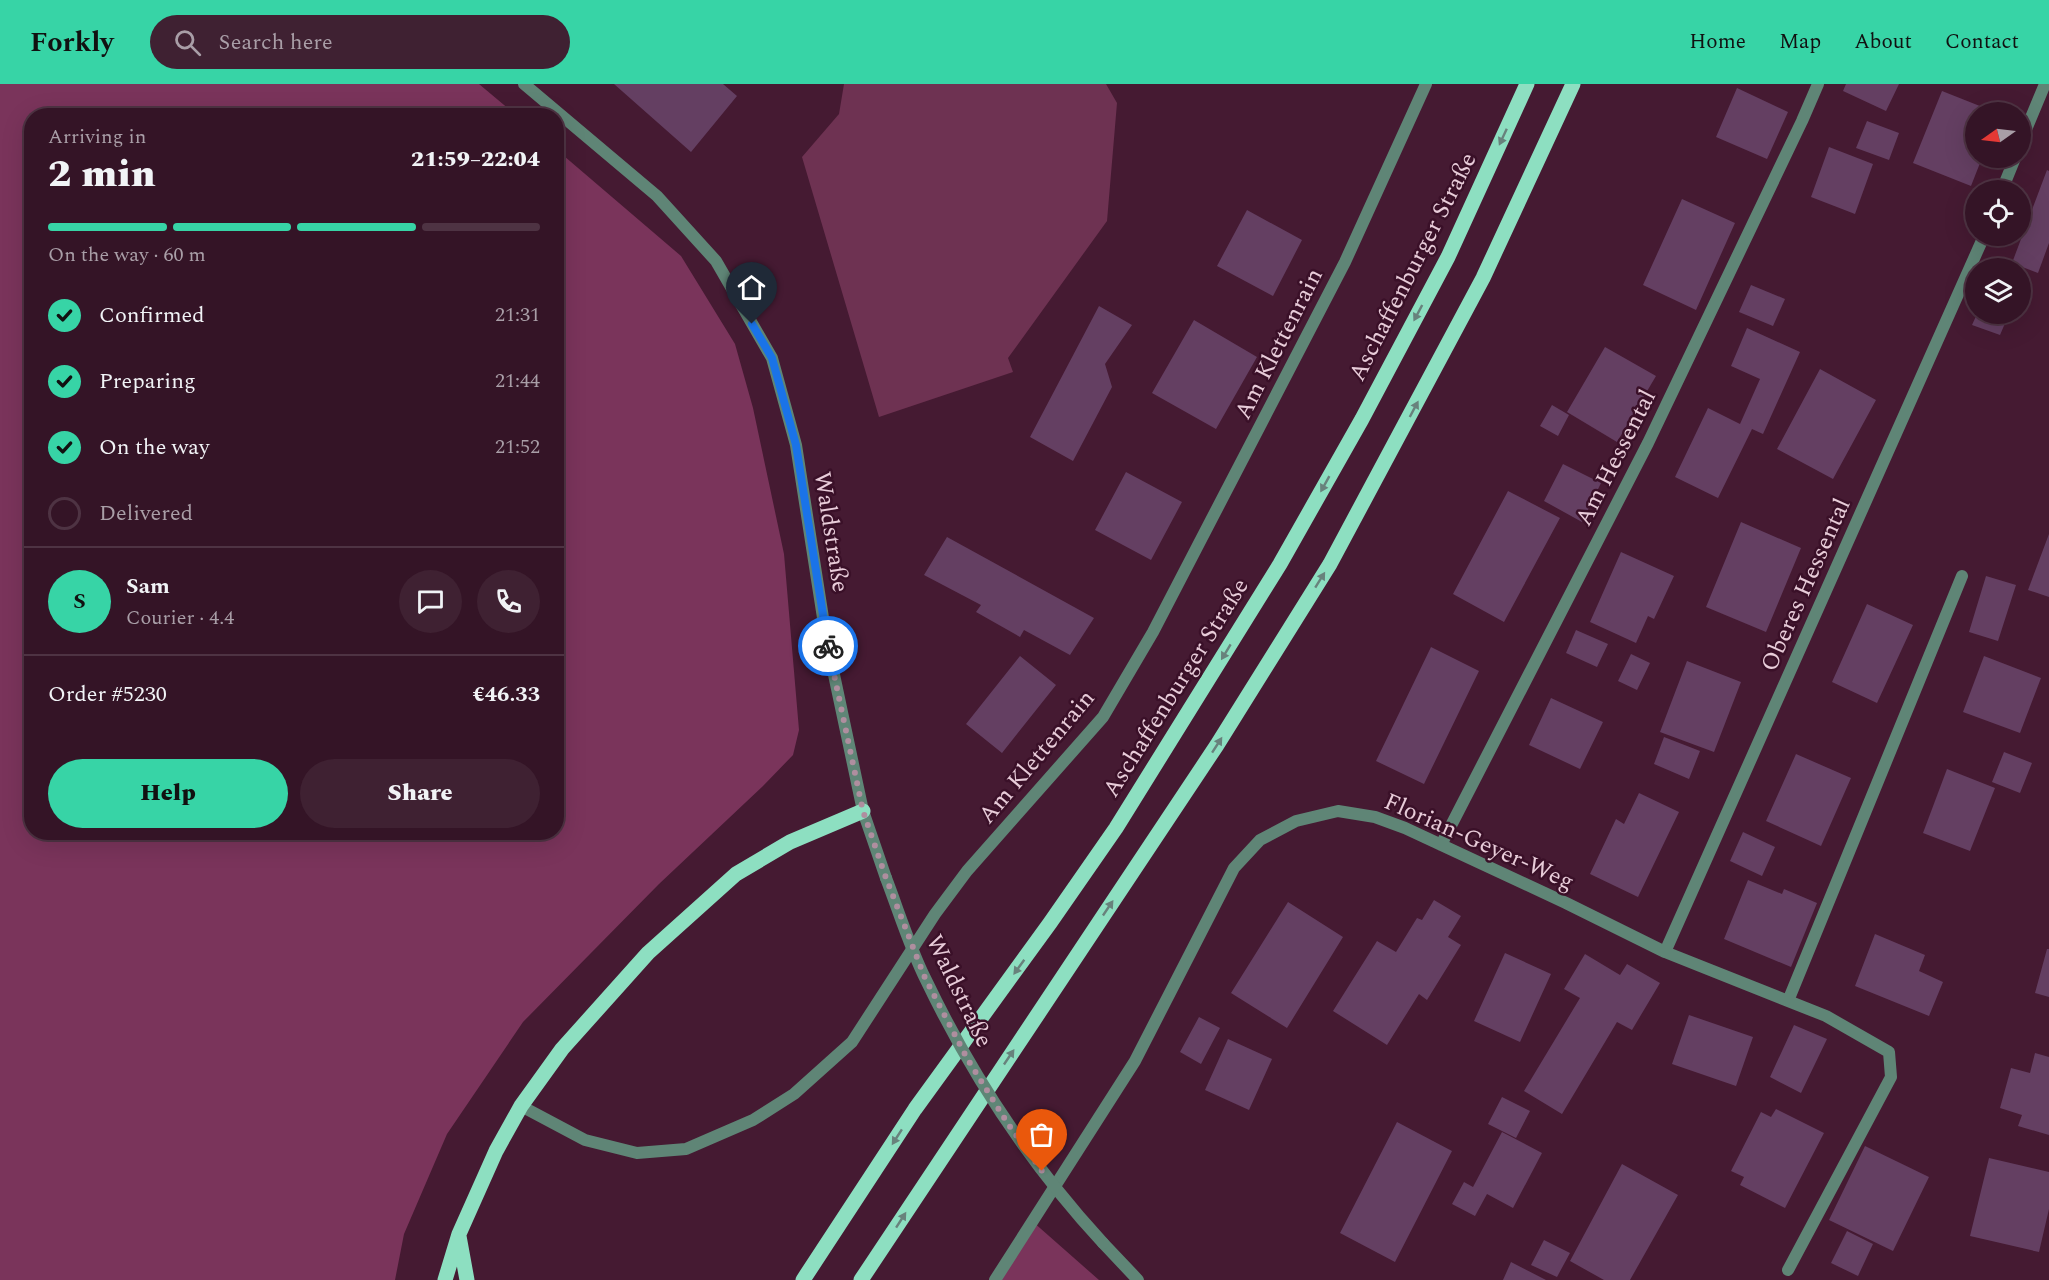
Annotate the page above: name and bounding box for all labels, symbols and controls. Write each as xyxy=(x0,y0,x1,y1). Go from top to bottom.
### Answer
search box xyxy=(150,15,570,69)
text: Forkly xyxy=(30,21,114,64)
icon: search xyxy=(171,26,204,59)
text: Search here xyxy=(219,26,333,59)
text: Home xyxy=(1689,26,1746,58)
text: Map xyxy=(1779,26,1821,58)
text: About xyxy=(1854,26,1912,58)
text: Contact xyxy=(1945,26,2019,58)
north arrow xyxy=(1965,102,2031,168)
map controls xyxy=(1965,102,2031,324)
text: Arriving in xyxy=(48,122,146,152)
one-way arrow xyxy=(1498,129,1507,146)
text: 21:59–22:04 xyxy=(411,143,540,176)
text: 2 min xyxy=(48,145,156,204)
street label: Aschaffenburger Straße xyxy=(1340,146,1486,388)
button: locate xyxy=(1965,180,2031,246)
text: On the way · 60 m xyxy=(48,240,206,270)
button: layers xyxy=(1965,258,2031,324)
pin xyxy=(726,262,777,324)
street label: Am Klettenrain xyxy=(1225,262,1333,426)
icon: home xyxy=(735,271,768,304)
icon: check xyxy=(48,299,81,332)
text: Confirmed xyxy=(99,299,205,332)
text: 21:31 xyxy=(495,300,540,330)
one-way arrow xyxy=(1413,305,1423,322)
icon: check xyxy=(48,365,81,398)
text: Preparing xyxy=(99,365,196,398)
text: 21:44 xyxy=(495,366,540,396)
street label: Am Hessental xyxy=(1566,383,1666,533)
one-way arrow xyxy=(1409,401,1419,418)
icon: check xyxy=(48,431,81,464)
text: On the way xyxy=(99,431,210,464)
text: 21:52 xyxy=(495,432,540,462)
street label: Waldstraße xyxy=(804,469,858,595)
one-way arrow xyxy=(1320,476,1330,493)
street label: Oberes Hessental xyxy=(1752,493,1860,677)
text: Delivered xyxy=(99,497,193,530)
text: Sam xyxy=(126,570,170,603)
button: chat xyxy=(399,570,462,633)
button: phone xyxy=(477,570,540,633)
street label: Aschaffenburger Straße xyxy=(1094,571,1258,805)
one-way arrow xyxy=(1314,572,1325,588)
text: S xyxy=(73,585,86,618)
text: Courier · 4.4 xyxy=(126,603,234,633)
courier xyxy=(798,616,858,676)
icon: bike xyxy=(812,630,845,663)
one-way arrow xyxy=(1221,644,1232,660)
text: Order #5230 xyxy=(48,678,167,711)
text: €46.33 xyxy=(472,678,540,711)
street label: Am Klettenrain xyxy=(970,682,1104,832)
one-way arrow xyxy=(1211,737,1222,754)
button: Help xyxy=(48,759,288,828)
button: Share xyxy=(300,759,540,828)
street label: Florian-Geyer-Weg xyxy=(1378,784,1580,900)
one-way arrow xyxy=(1102,900,1114,916)
street label: Waldstraße xyxy=(916,928,1002,1054)
one-way arrow xyxy=(1013,960,1025,975)
one-way arrow xyxy=(1003,1049,1014,1065)
pin xyxy=(1016,1109,1067,1171)
icon: bag xyxy=(1025,1118,1058,1151)
one-way arrow xyxy=(891,1129,903,1145)
one-way arrow xyxy=(895,1212,906,1228)

